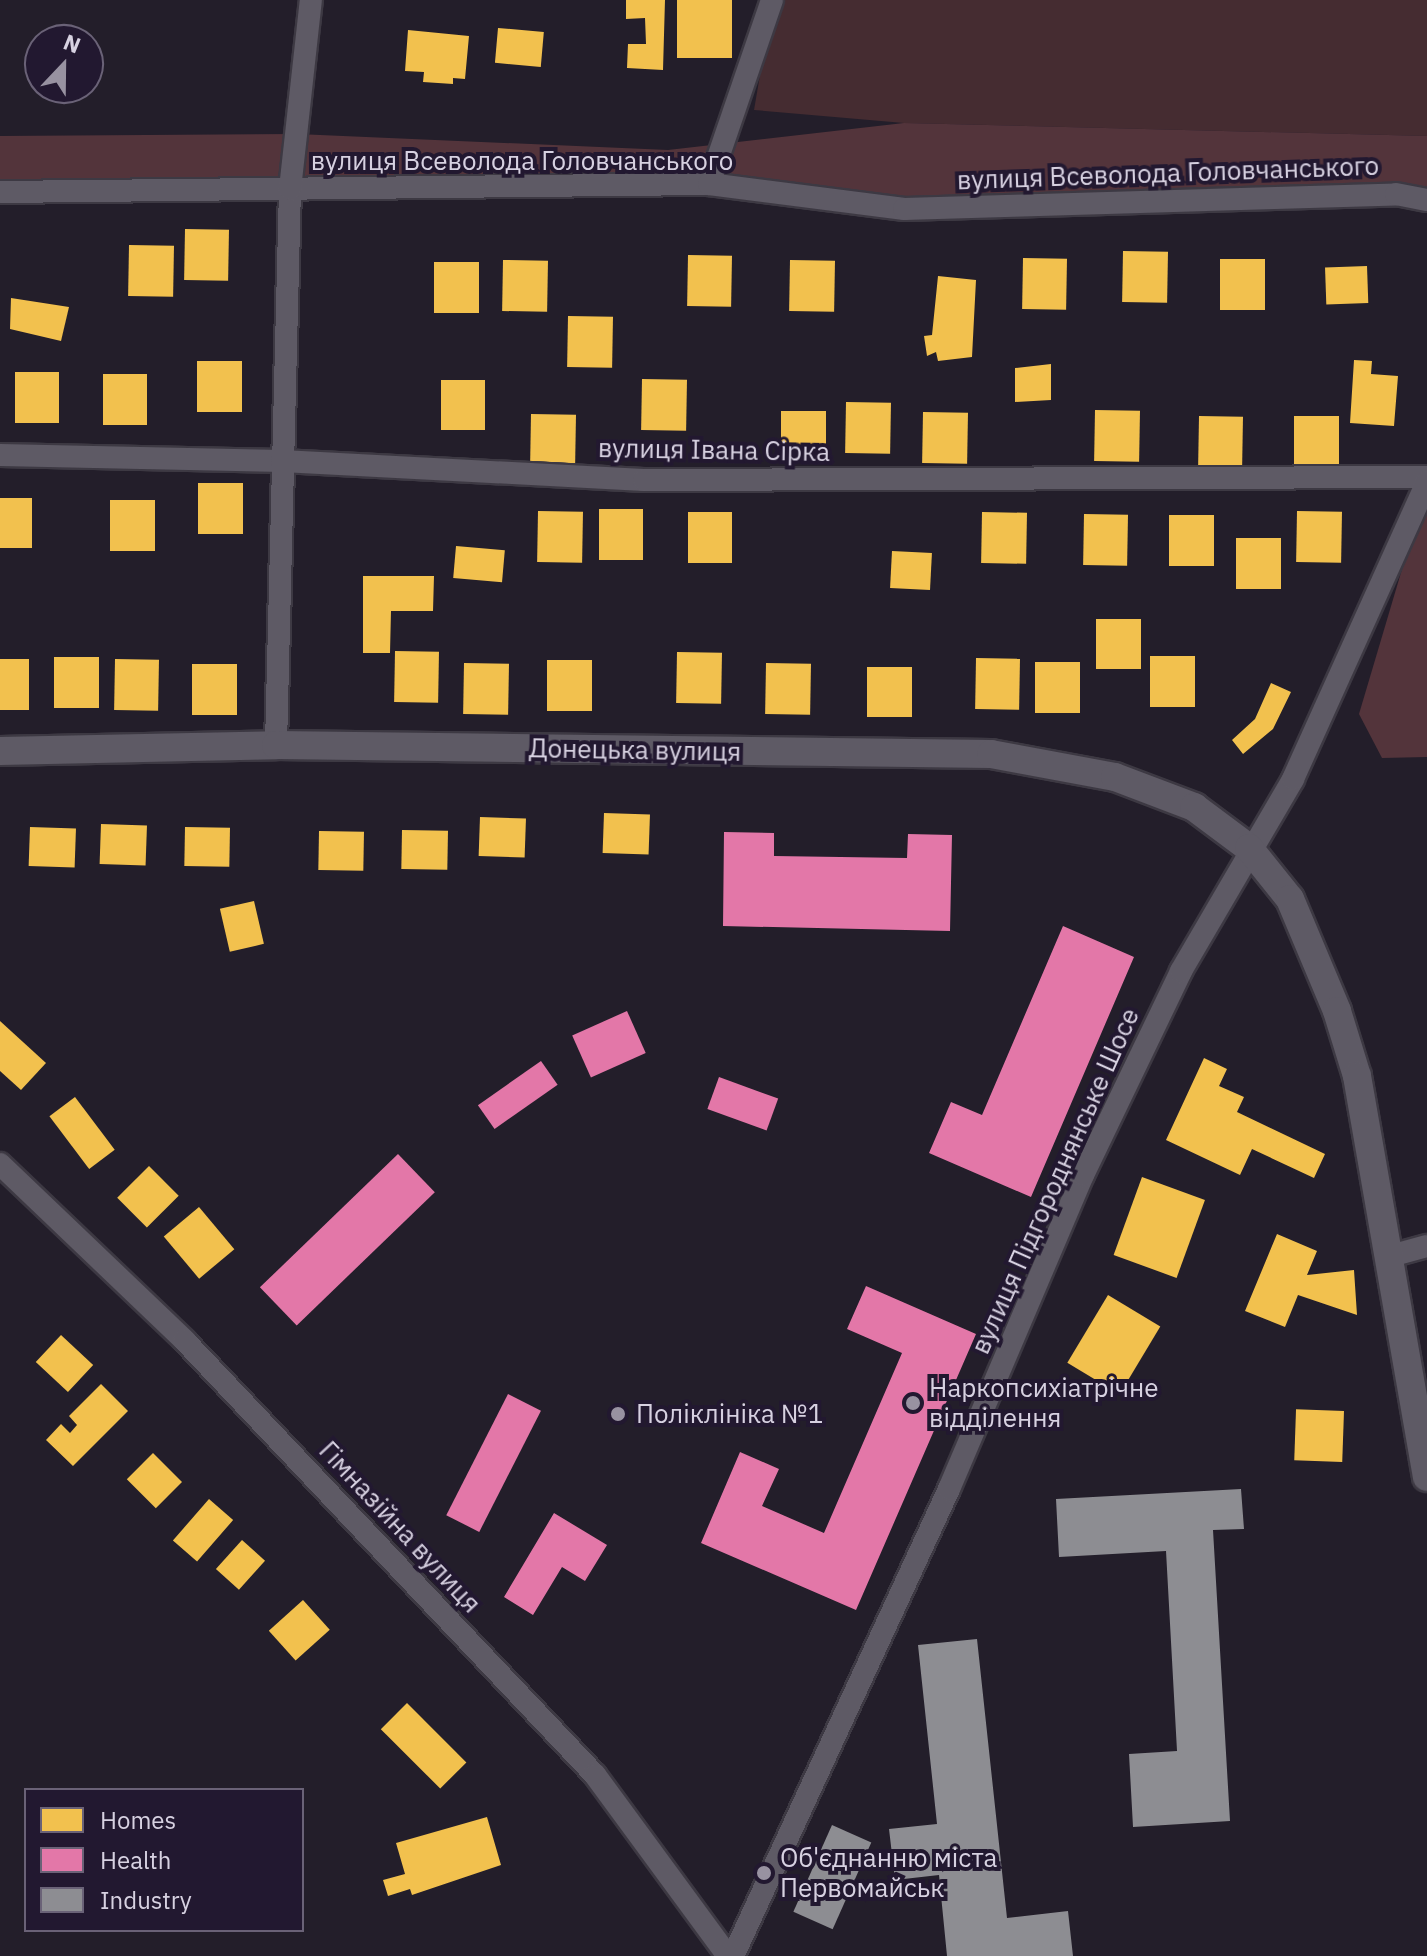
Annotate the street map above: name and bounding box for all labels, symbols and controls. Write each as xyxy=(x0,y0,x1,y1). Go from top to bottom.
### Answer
north arrow xyxy=(24,24,104,104)
text: N xyxy=(60,27,85,60)
street label: вулиця Всеволода Головчанського xyxy=(311,145,733,177)
street label: вулиця Всеволода Головчанського xyxy=(956,150,1380,196)
street label: вулиця Івана Сірка xyxy=(598,432,830,468)
street label: Донецька вулиця xyxy=(529,733,741,767)
street label: вулиця Підгороднянське Шосе xyxy=(964,1003,1146,1359)
place label: Наркопсихіатрічне відділення xyxy=(929,1372,1159,1434)
marker: Наркопсихіатрічне відділення xyxy=(904,1394,922,1412)
place label: Поліклініка №1 xyxy=(636,1398,823,1430)
marker: Поліклініка №1 xyxy=(607,1403,629,1425)
street label: Гімназійна вулиця xyxy=(313,1435,487,1619)
legend xyxy=(24,1788,304,1932)
text: Homes xyxy=(100,1804,176,1836)
place label: Об'єднанню міста Первомайськ xyxy=(780,1842,997,1904)
text: Health xyxy=(100,1844,171,1876)
marker: Об'єднанню міста Первомайськ xyxy=(755,1864,773,1882)
text: Industry xyxy=(100,1884,192,1916)

